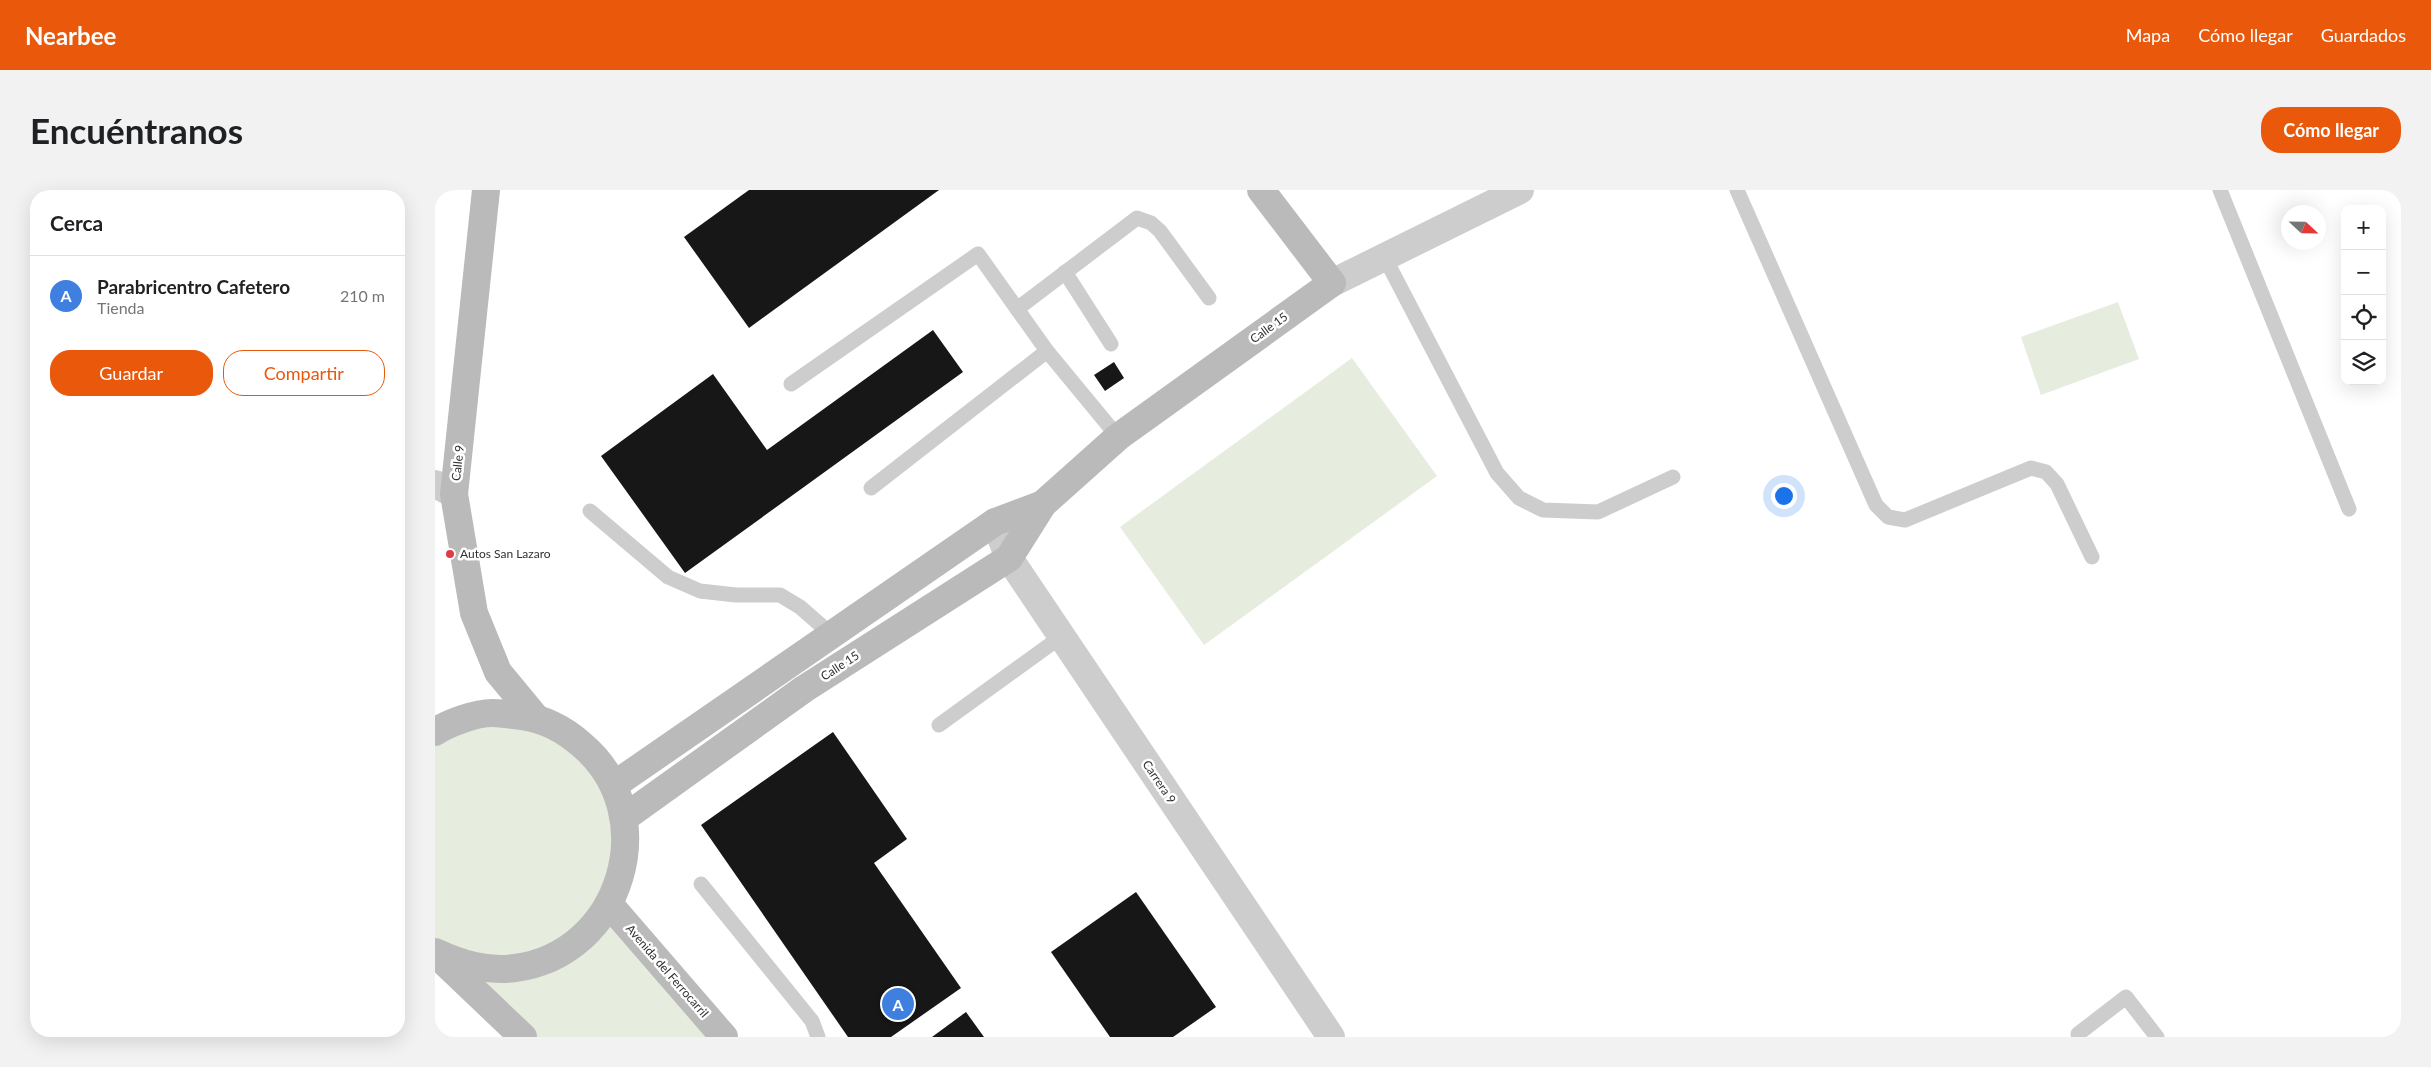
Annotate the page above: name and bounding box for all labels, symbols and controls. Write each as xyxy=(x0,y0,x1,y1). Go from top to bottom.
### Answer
text: Nearbee xyxy=(25,21,116,50)
text: Mapa xyxy=(2126,24,2170,46)
text: Cómo llegar xyxy=(2198,24,2293,46)
text: Guardados xyxy=(2321,24,2406,46)
button: Cómo llegar xyxy=(2261,107,2401,153)
text: Encuéntranos xyxy=(30,109,243,151)
north arrow xyxy=(2281,205,2326,250)
map controls xyxy=(2341,205,2386,385)
button: + xyxy=(2341,205,2386,250)
text: Cerca xyxy=(50,210,103,235)
button: − xyxy=(2341,250,2386,295)
text: Parabricentro Cafetero xyxy=(97,275,290,298)
text: A xyxy=(60,286,72,305)
text: 210 m xyxy=(340,286,385,305)
button: locate xyxy=(2341,295,2386,340)
text: Tienda xyxy=(97,298,145,317)
street label: Calle 15 xyxy=(1247,309,1291,346)
button: layers xyxy=(2341,340,2386,385)
button: Guardar xyxy=(50,350,213,396)
button: Compartir xyxy=(223,350,385,396)
street label: Calle 9 xyxy=(448,444,467,482)
your location xyxy=(1771,483,1797,509)
place label: Autos San Lazaro xyxy=(460,546,551,561)
marker: Autos San Lazaro xyxy=(444,548,456,560)
street label: Calle 15 xyxy=(818,648,862,684)
street label: Carrera 9 xyxy=(1139,757,1179,806)
street label: Avenida del Ferrocarril xyxy=(623,921,712,1020)
pin: A xyxy=(882,985,914,1023)

